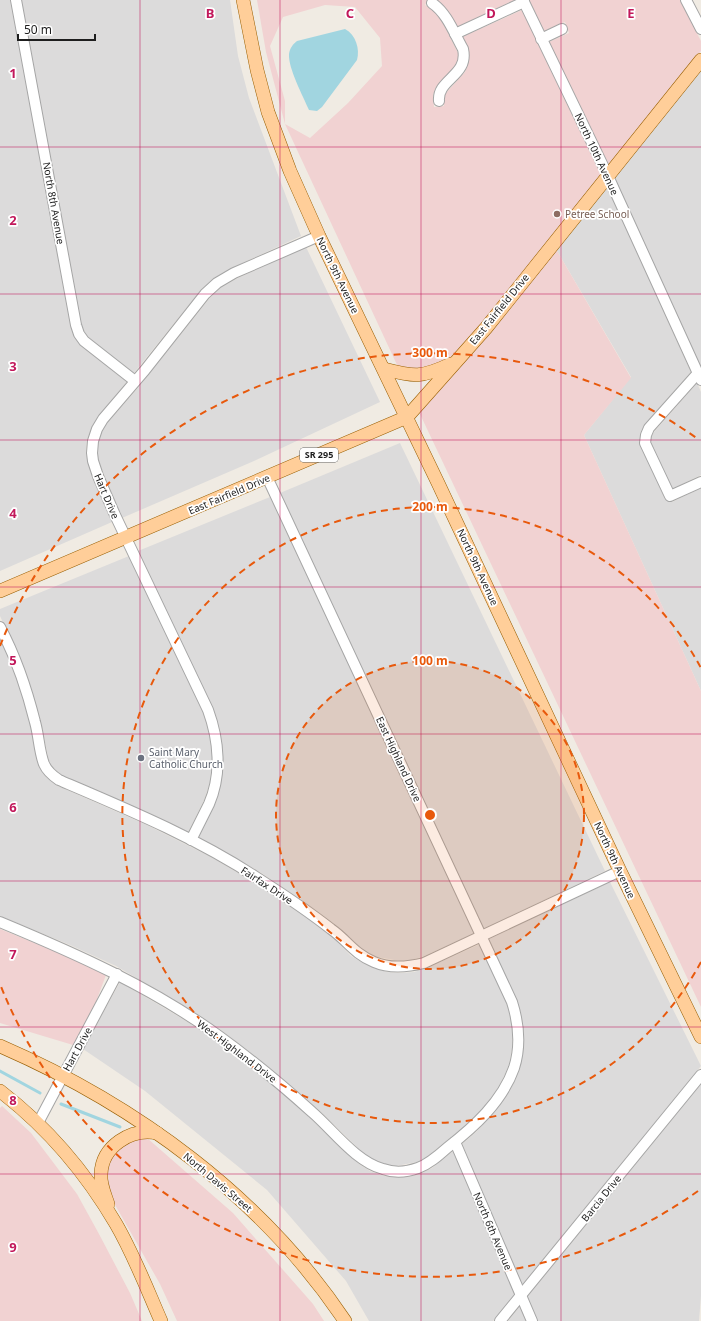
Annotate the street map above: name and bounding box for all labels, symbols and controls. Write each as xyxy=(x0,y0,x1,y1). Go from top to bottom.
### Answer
text: B xyxy=(206,4,214,22)
text: C xyxy=(346,4,354,22)
text: D xyxy=(486,4,496,22)
text: E xyxy=(627,4,635,22)
scale bar xyxy=(18,16,95,42)
text: 50 m xyxy=(24,21,52,38)
text: 1 xyxy=(9,64,17,82)
street label: North 10th Avenue xyxy=(572,111,622,198)
street label: North 8th Avenue xyxy=(40,161,68,246)
place label: Petree School xyxy=(565,207,629,221)
marker: Petree School xyxy=(552,209,562,219)
text: 2 xyxy=(9,211,17,229)
street label: North 9th Avenue xyxy=(313,234,363,316)
street label: East Fairfield Drive xyxy=(466,270,532,347)
text: 300 m xyxy=(412,344,448,361)
text: 3 xyxy=(9,357,17,375)
road number: SR 295 xyxy=(300,448,338,462)
street label: East Fairfield Drive xyxy=(186,470,272,518)
street label: Hart Drive xyxy=(91,471,123,521)
text: 200 m xyxy=(412,498,448,515)
text: 4 xyxy=(9,504,17,522)
street label: North 9th Avenue xyxy=(454,526,502,608)
text: 5 xyxy=(9,651,17,669)
text: 100 m xyxy=(412,652,448,669)
street label: East Highland Drive xyxy=(373,714,425,804)
place label: Saint Mary Catholic Church xyxy=(149,745,223,771)
marker: Saint Mary Catholic Church xyxy=(136,753,146,763)
text: 6 xyxy=(9,798,17,816)
centre of rings xyxy=(423,808,437,822)
street label: North 9th Avenue xyxy=(591,819,639,901)
street label: Fairfax Drive xyxy=(238,863,296,907)
text: 7 xyxy=(9,945,17,963)
street label: West Highland Drive xyxy=(194,1017,280,1086)
street label: Hart Drive xyxy=(59,1024,95,1073)
text: 8 xyxy=(9,1091,17,1109)
street label: North Davis Street xyxy=(181,1149,256,1215)
street label: Barcia Drive xyxy=(578,1171,624,1224)
street label: North 6th Avenue xyxy=(470,1190,516,1272)
text: 9 xyxy=(9,1238,17,1256)

